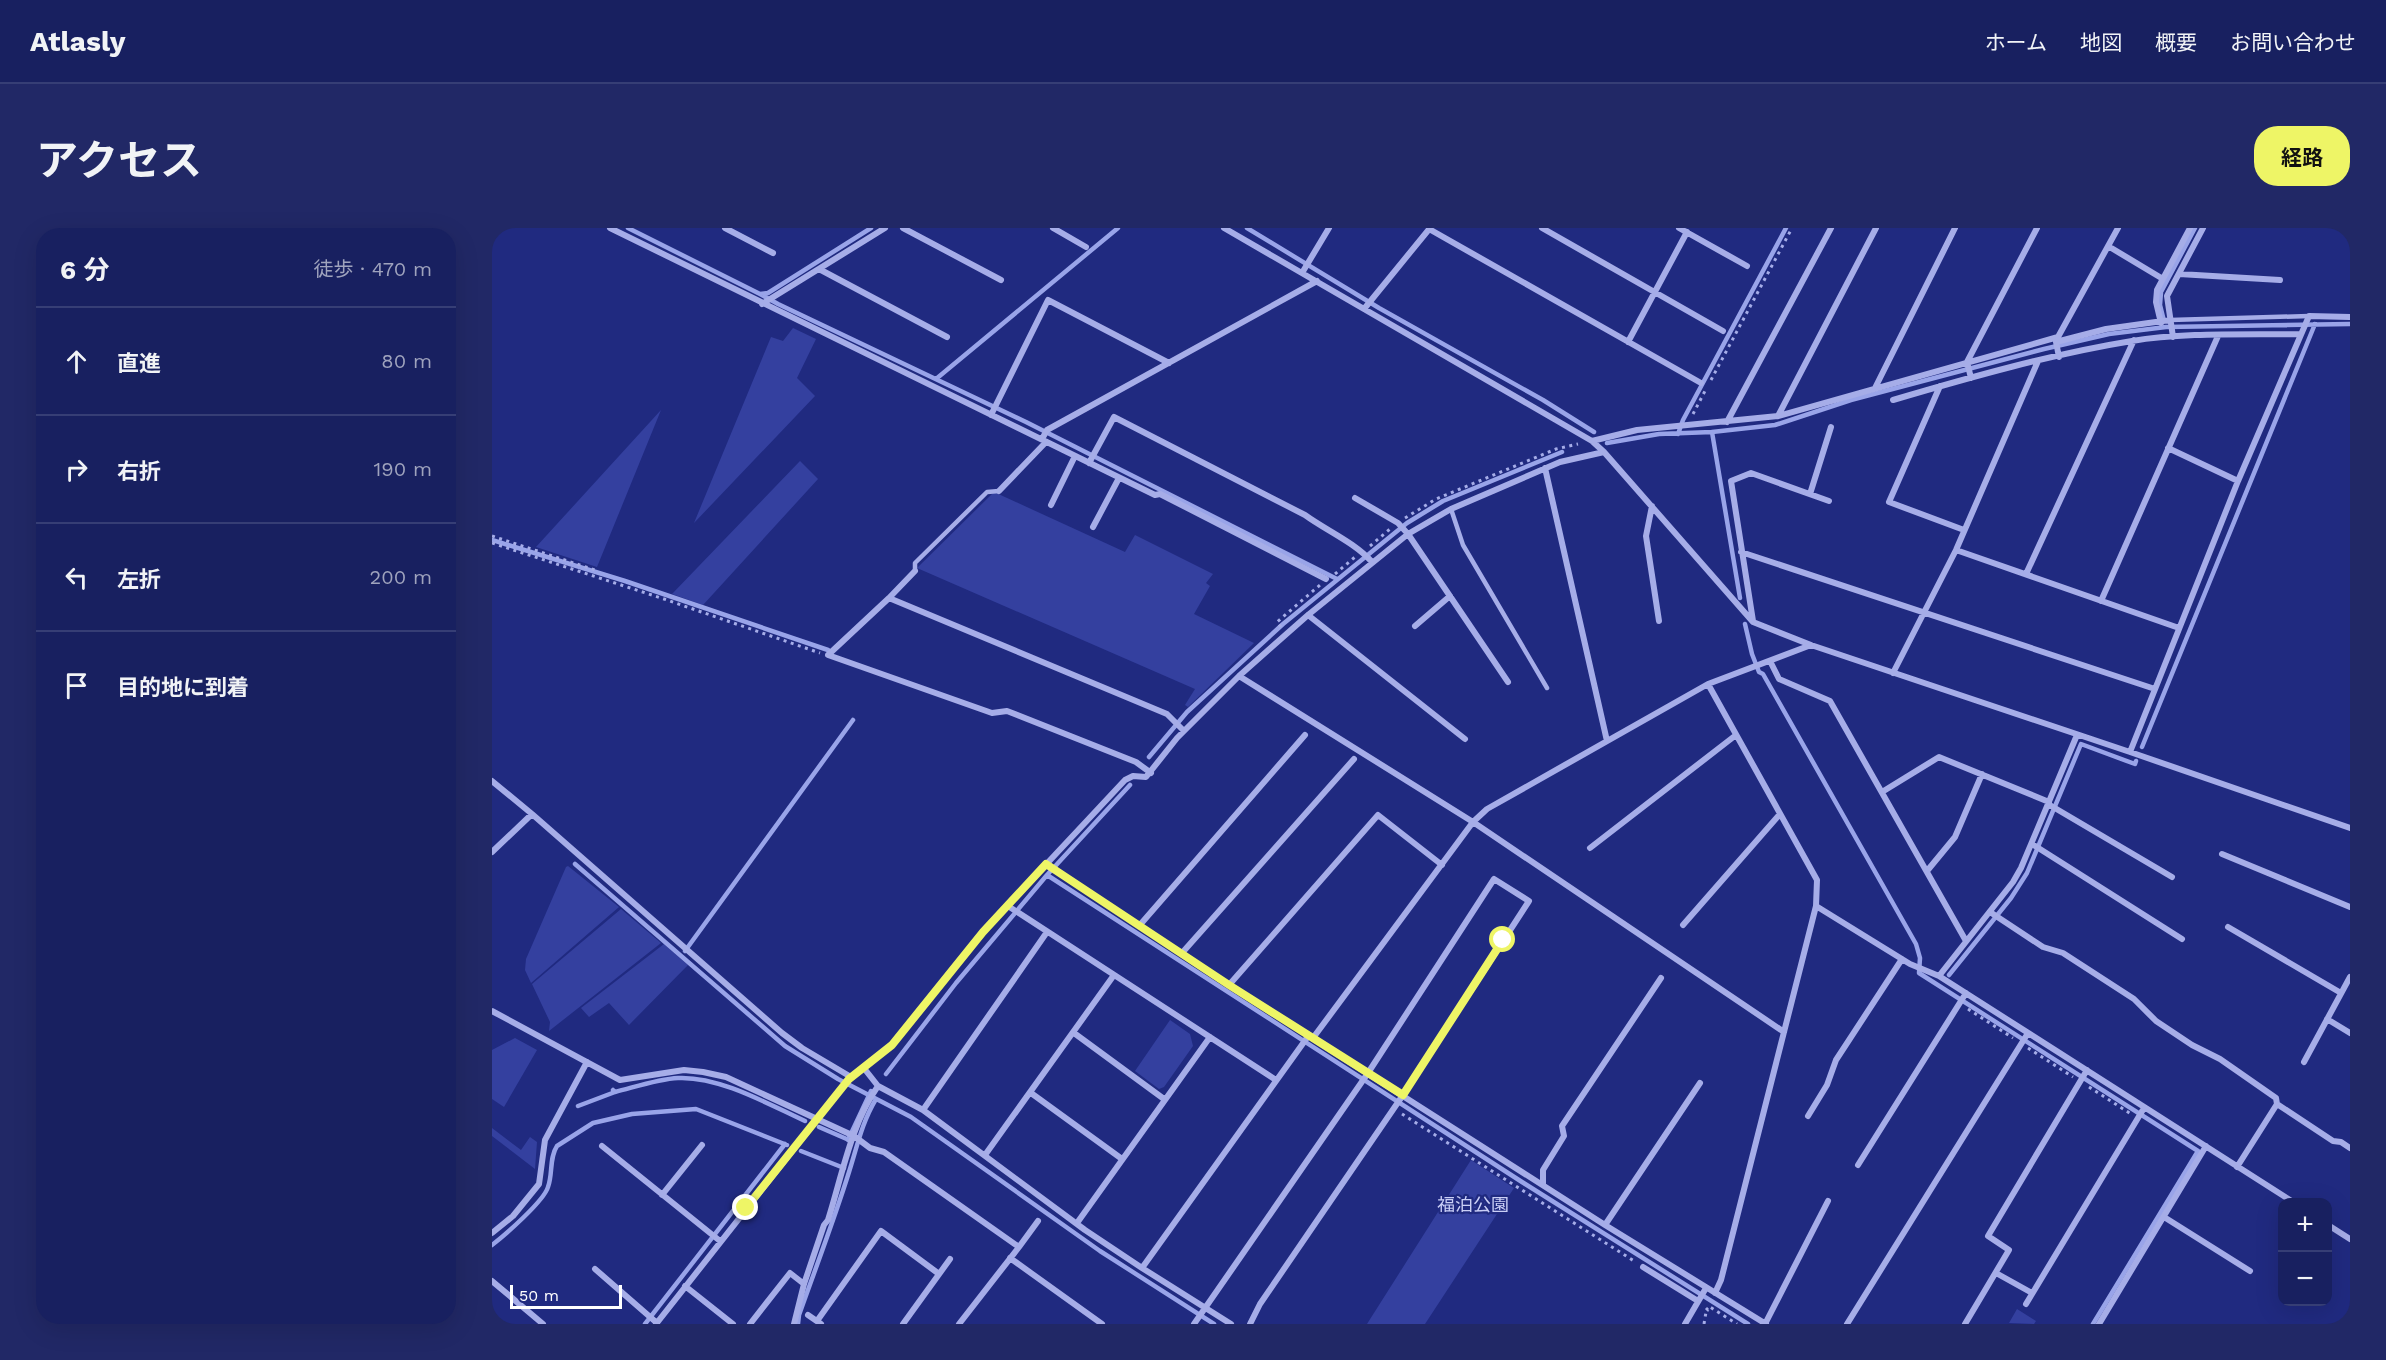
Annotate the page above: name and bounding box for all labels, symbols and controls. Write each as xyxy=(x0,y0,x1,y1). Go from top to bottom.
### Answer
text: Atlasly xyxy=(30,25,125,58)
text: ホーム xyxy=(1985,30,2047,55)
text: 地図 xyxy=(2080,30,2122,55)
text: 概要 xyxy=(2155,30,2197,55)
text: お問い合わせ xyxy=(2230,30,2356,55)
button: 経路 xyxy=(2254,126,2350,186)
text: アクセス xyxy=(36,136,202,185)
text: 6 分 xyxy=(60,255,109,285)
text: 徒歩 · 470 m xyxy=(313,257,432,281)
icon: ahead xyxy=(60,345,93,378)
text: 80 m xyxy=(381,349,432,373)
text: 直進 xyxy=(117,351,161,376)
icon: right xyxy=(60,453,93,486)
text: 190 m xyxy=(374,457,432,481)
text: 右折 xyxy=(117,459,161,484)
icon: left xyxy=(60,561,93,594)
text: 200 m xyxy=(370,565,432,589)
text: 左折 xyxy=(117,567,161,592)
icon: arrive xyxy=(60,669,93,702)
text: 目的地に到着 xyxy=(117,675,249,700)
route start xyxy=(1489,926,1515,952)
route end xyxy=(732,1194,758,1220)
park label: 福泊公園 xyxy=(1437,1194,1509,1215)
map controls xyxy=(2278,1198,2332,1306)
button: + xyxy=(2278,1198,2332,1252)
button: − xyxy=(2278,1252,2332,1306)
scale bar xyxy=(510,1282,622,1310)
text: 50 m xyxy=(519,1286,559,1305)

